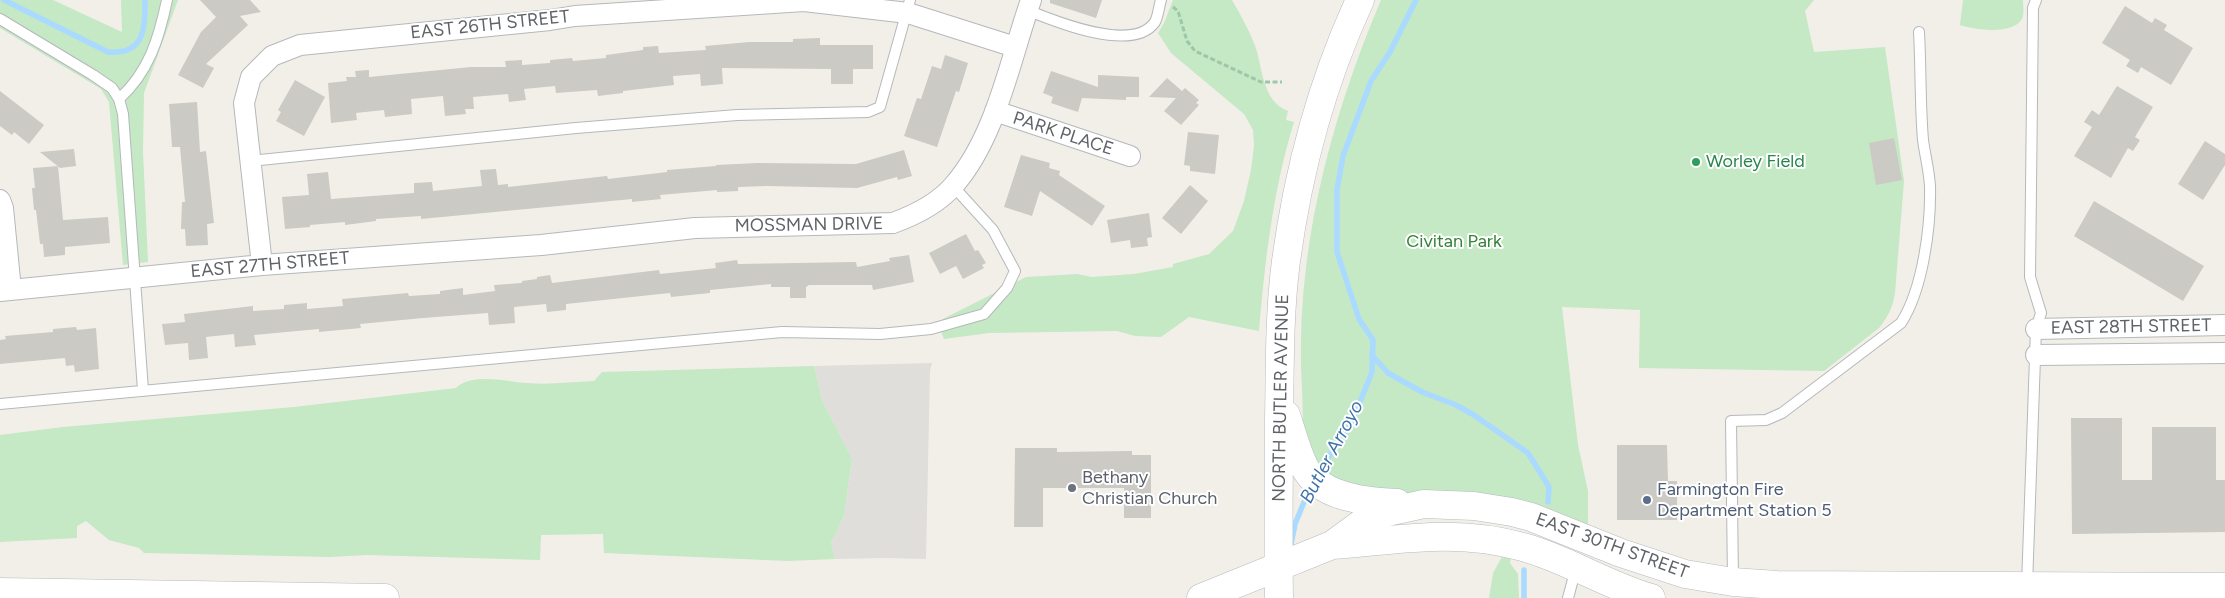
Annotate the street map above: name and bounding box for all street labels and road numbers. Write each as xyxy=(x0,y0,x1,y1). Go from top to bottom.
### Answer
street label: EAST 26TH STREET xyxy=(409,6,571,44)
street label: PARK PLACE xyxy=(1010,108,1116,160)
street label: MOSSMAN DRIVE xyxy=(734,213,884,237)
street label: EAST 27TH STREET xyxy=(190,247,350,283)
street label: NORTH BUTLER AVENUE xyxy=(1268,294,1294,502)
street label: EAST 28TH STREET xyxy=(2050,315,2212,339)
street label: EAST 30TH STREET xyxy=(1533,508,1691,584)

